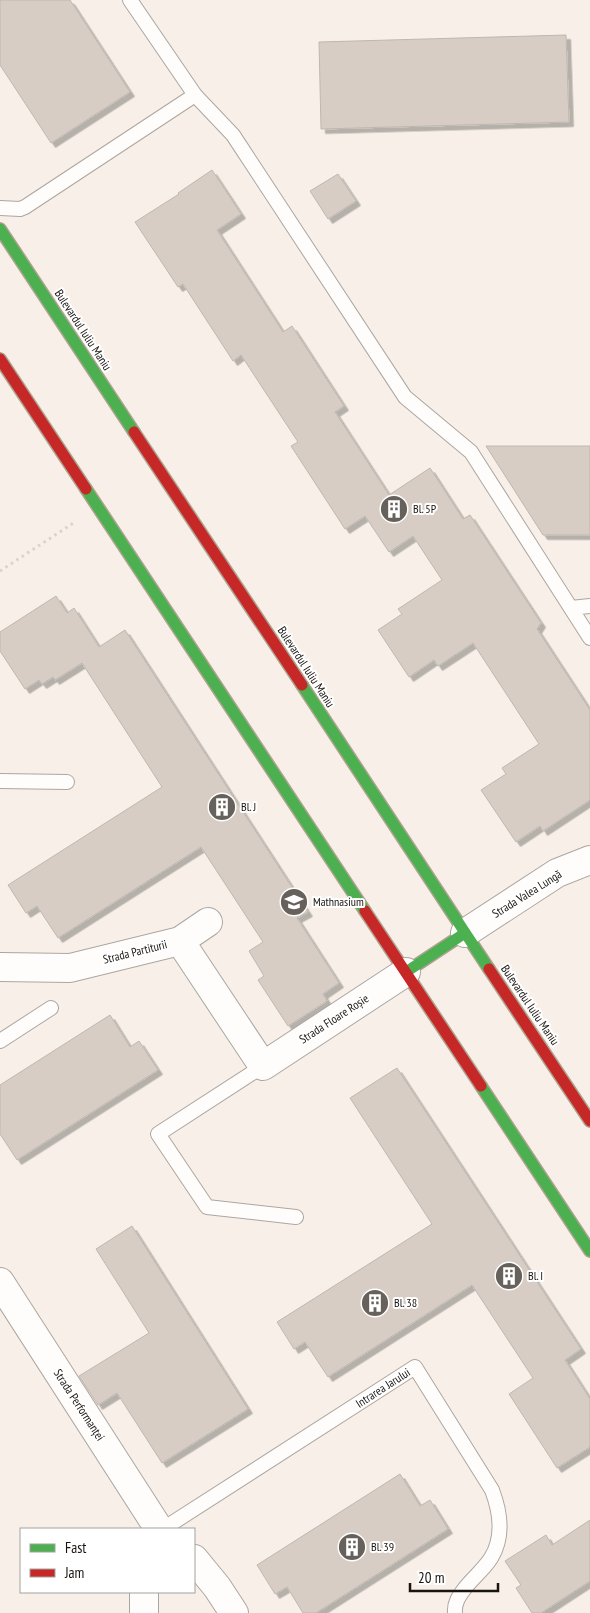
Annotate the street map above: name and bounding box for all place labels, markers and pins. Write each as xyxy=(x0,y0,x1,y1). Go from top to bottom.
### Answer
building icon: Bl. 5P xyxy=(379,494,409,524)
place label: Bl. 5P xyxy=(413,501,437,516)
building icon: Bl. J xyxy=(207,792,237,822)
place label: Bl. J xyxy=(241,799,256,814)
school or university icon: Mathnasium xyxy=(279,887,309,917)
place label: Mathnasium xyxy=(313,894,364,909)
building icon: Bl. I xyxy=(494,1261,524,1291)
place label: Bl. I xyxy=(528,1268,543,1283)
building icon: Bl. 38 xyxy=(360,1288,390,1318)
place label: Bl. 38 xyxy=(394,1295,417,1310)
building icon: Bl. 39 xyxy=(337,1532,367,1562)
place label: Bl. 39 xyxy=(371,1539,394,1554)

